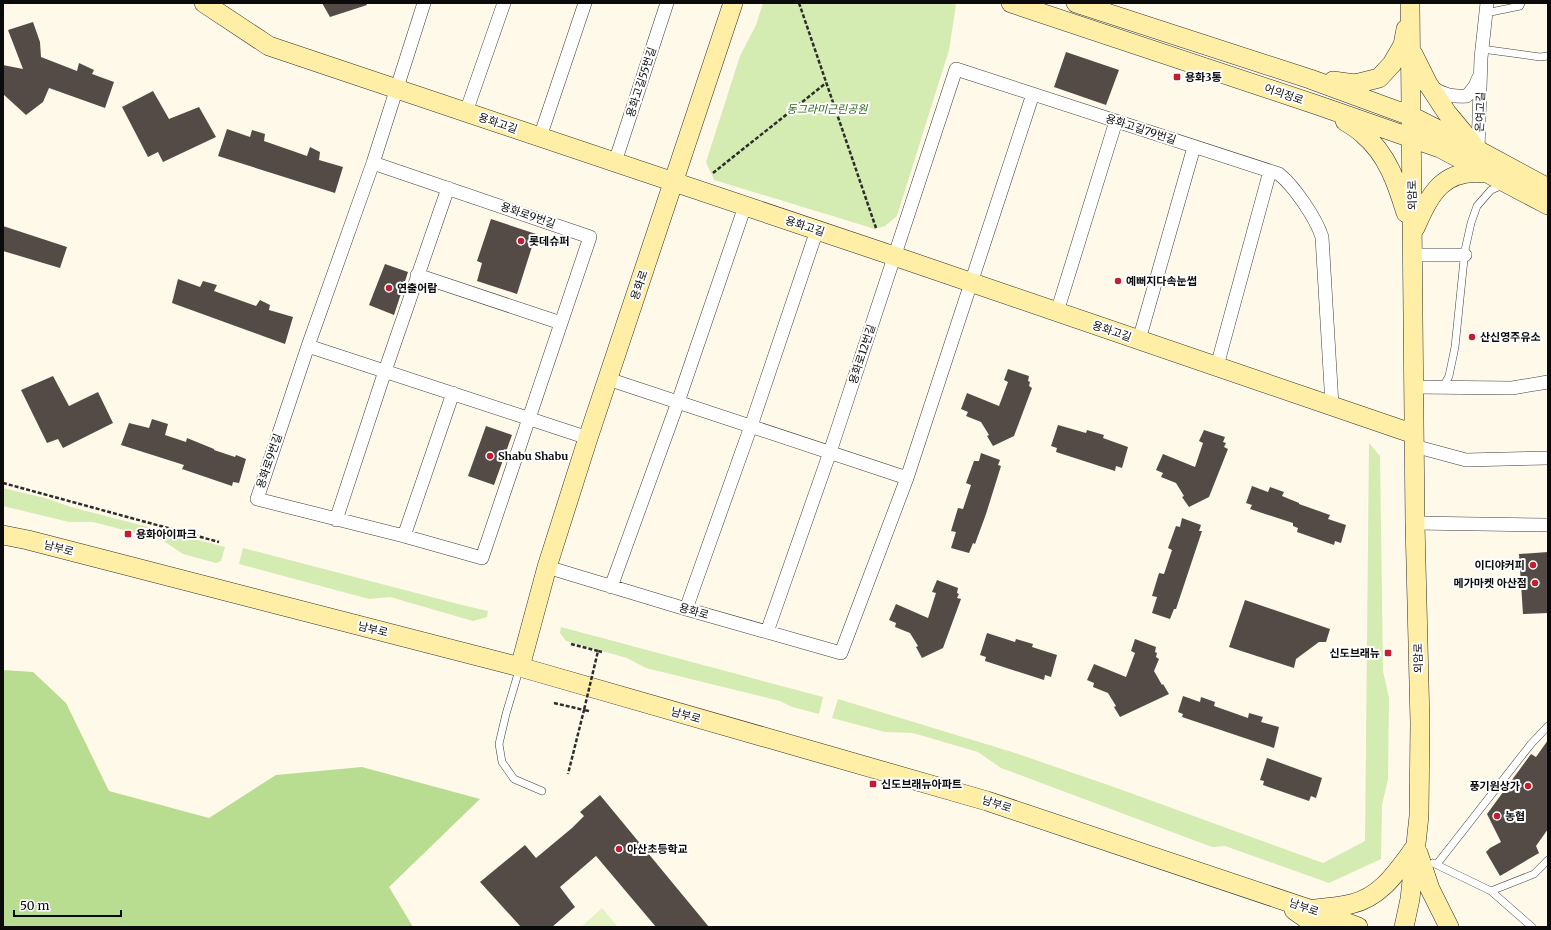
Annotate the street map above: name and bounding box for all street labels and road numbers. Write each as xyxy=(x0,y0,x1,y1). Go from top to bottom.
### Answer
street label: 용화고길55번길 xyxy=(623,45,659,119)
street label: 어의정로 xyxy=(1263,81,1305,107)
street label: 온여고길 xyxy=(1472,92,1488,132)
street label: 용화고길 xyxy=(477,110,519,136)
street label: 용화고길79번길 xyxy=(1104,111,1178,147)
street label: 외암로 xyxy=(1405,180,1419,210)
street label: 용화로9번길 xyxy=(499,199,557,231)
street label: 용화고길 xyxy=(784,213,826,239)
street label: 용화로 xyxy=(627,268,651,302)
street label: 용화고길 xyxy=(1091,318,1133,344)
street label: 용화로12번길 xyxy=(846,322,878,386)
street label: 용화로9번길 xyxy=(253,432,285,490)
street label: 남부로 xyxy=(43,537,75,559)
street label: 용화로 xyxy=(677,600,711,622)
street label: 남부로 xyxy=(357,619,389,639)
street label: 외암로 xyxy=(1411,643,1425,673)
street label: 남부로 xyxy=(669,704,703,726)
street label: 남부로 xyxy=(980,793,1014,815)
street label: 남부로 xyxy=(1287,895,1321,919)

